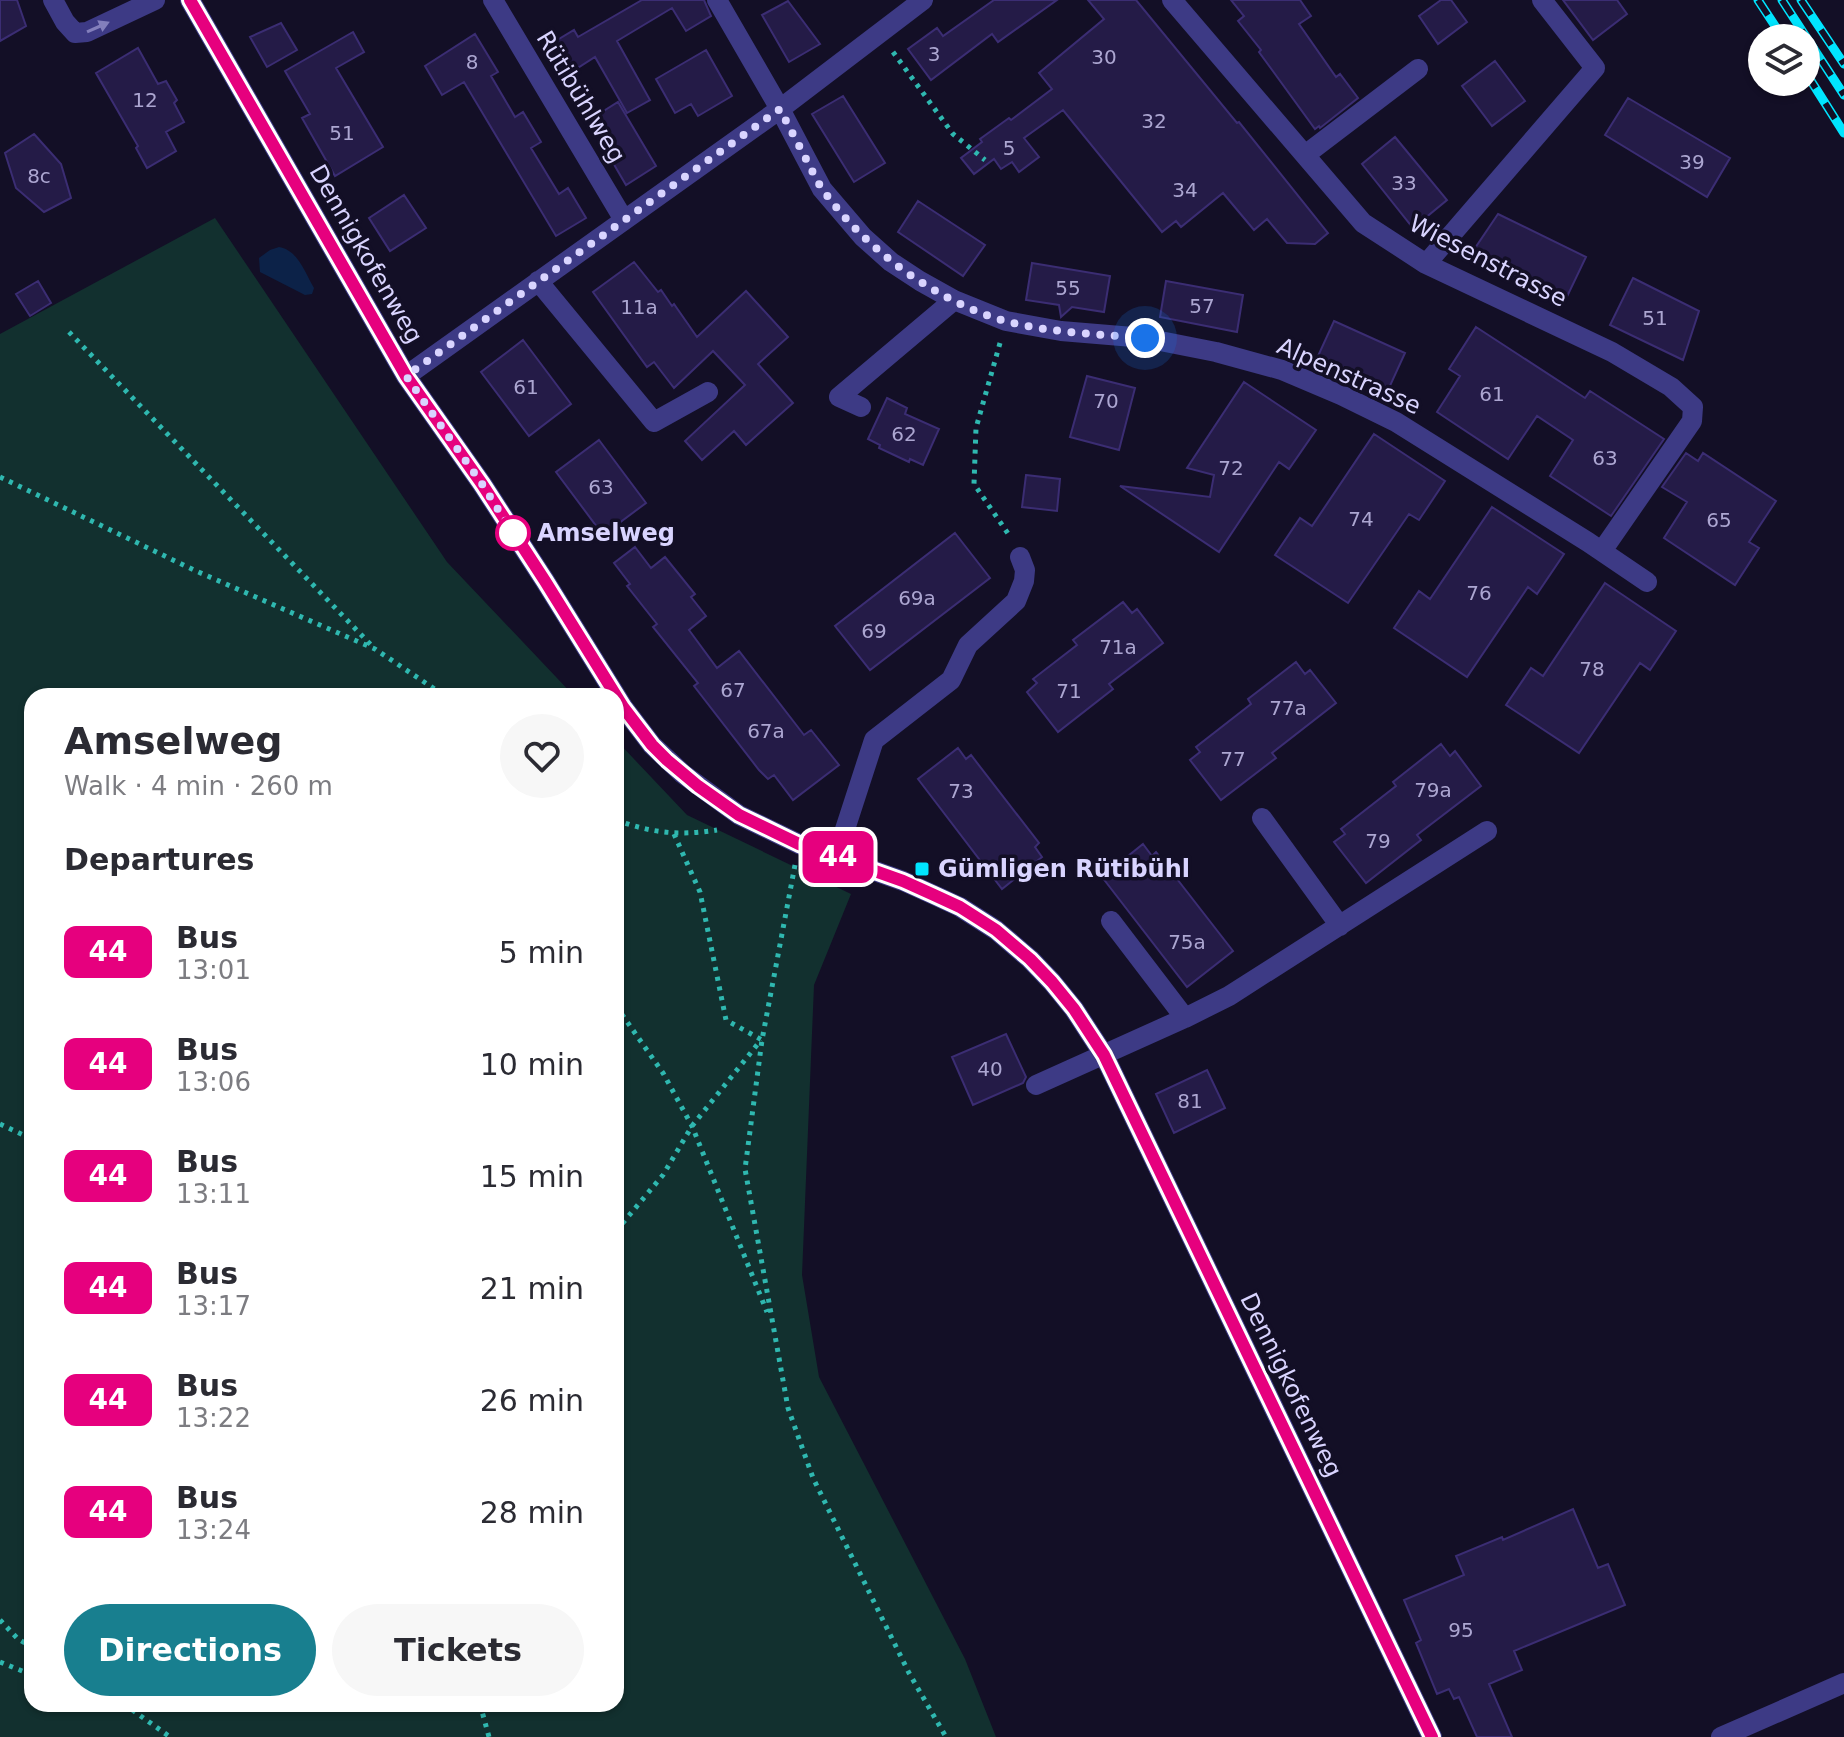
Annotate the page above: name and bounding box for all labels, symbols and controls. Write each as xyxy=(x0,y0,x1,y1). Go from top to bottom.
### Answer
one-way arrow xyxy=(86,20,109,33)
map controls xyxy=(1748,24,1820,96)
button: layers xyxy=(1748,24,1820,96)
street label: Rütibühlweg xyxy=(531,26,631,168)
house number: 3 xyxy=(928,42,940,66)
house number: 30 xyxy=(1091,45,1117,69)
house number: 8 xyxy=(466,50,478,74)
house number: 12 xyxy=(132,88,158,112)
house number: 32 xyxy=(1141,109,1167,133)
house number: 51 xyxy=(329,121,355,145)
house number: 5 xyxy=(1003,136,1015,160)
house number: 39 xyxy=(1679,150,1705,174)
street label: Dennigkofenweg xyxy=(304,160,428,348)
house number: 8c xyxy=(27,164,51,188)
house number: 33 xyxy=(1391,171,1417,195)
house number: 34 xyxy=(1172,178,1198,202)
street label: Wiesenstrasse xyxy=(1404,209,1572,313)
house number: 55 xyxy=(1055,276,1081,300)
house number: 57 xyxy=(1189,294,1215,318)
house number: 11a xyxy=(620,295,658,319)
house number: 51 xyxy=(1642,306,1668,330)
your location xyxy=(1125,318,1165,358)
street label: Alpenstrasse xyxy=(1273,332,1425,420)
house number: 61 xyxy=(513,375,539,399)
house number: 61 xyxy=(1479,382,1505,406)
house number: 70 xyxy=(1093,389,1119,413)
house number: 62 xyxy=(891,422,917,446)
house number: 63 xyxy=(1592,446,1618,470)
house number: 72 xyxy=(1218,456,1244,480)
house number: 63 xyxy=(588,475,614,499)
house number: 74 xyxy=(1348,507,1374,531)
house number: 65 xyxy=(1706,508,1732,532)
marker: Amselweg xyxy=(496,516,530,550)
place label: Amselweg xyxy=(537,519,675,547)
house number: 76 xyxy=(1466,581,1492,605)
house number: 69a xyxy=(898,586,936,610)
house number: 69 xyxy=(861,619,887,643)
house number: 71a xyxy=(1099,635,1137,659)
house number: 78 xyxy=(1579,657,1605,681)
house number: 67 xyxy=(720,678,746,702)
house number: 71 xyxy=(1056,679,1082,703)
house number: 77a xyxy=(1269,696,1307,720)
button: heart xyxy=(500,714,584,798)
text: Amselweg xyxy=(64,719,283,763)
house number: 67a xyxy=(747,719,785,743)
house number: 77 xyxy=(1220,747,1246,771)
text: Walk · 4 min · 260 m xyxy=(64,771,333,801)
house number: 79a xyxy=(1414,778,1452,802)
house number: 73 xyxy=(948,779,974,803)
house number: 79 xyxy=(1365,829,1391,853)
line badge: 44 xyxy=(802,831,874,883)
text: 44 xyxy=(819,840,857,873)
text: Departures xyxy=(64,842,254,877)
place label: Gümligen Rütibühl xyxy=(938,855,1190,883)
marker: Gümligen Rütibühl xyxy=(913,860,931,878)
text: Bus xyxy=(176,920,238,955)
house number: 75a xyxy=(1168,930,1206,954)
text: 44 xyxy=(89,935,127,968)
text: 5 min xyxy=(499,935,584,970)
text: 13:01 xyxy=(176,955,251,985)
text: Bus xyxy=(176,1032,238,1067)
text: 44 xyxy=(89,1047,127,1080)
text: 10 min xyxy=(480,1047,584,1082)
house number: 40 xyxy=(977,1057,1003,1081)
text: 13:06 xyxy=(176,1067,251,1097)
house number: 81 xyxy=(1177,1089,1203,1113)
text: Bus xyxy=(176,1144,238,1179)
text: 44 xyxy=(89,1159,127,1192)
text: 15 min xyxy=(480,1159,584,1194)
text: 13:11 xyxy=(176,1179,251,1209)
text: Bus xyxy=(176,1256,238,1291)
text: 44 xyxy=(89,1271,127,1304)
text: 21 min xyxy=(480,1271,584,1306)
street label: Dennigkofenweg xyxy=(1234,1288,1348,1482)
text: 13:17 xyxy=(176,1291,251,1321)
text: Bus xyxy=(176,1368,238,1403)
text: 44 xyxy=(89,1383,127,1416)
text: 26 min xyxy=(480,1383,584,1418)
text: 13:22 xyxy=(176,1403,251,1433)
text: Bus xyxy=(176,1480,238,1515)
text: 44 xyxy=(89,1495,127,1528)
text: 28 min xyxy=(480,1495,584,1530)
text: 13:24 xyxy=(176,1515,251,1545)
button: Directions xyxy=(64,1604,316,1696)
button: Tickets xyxy=(332,1604,584,1696)
house number: 95 xyxy=(1448,1618,1474,1642)

